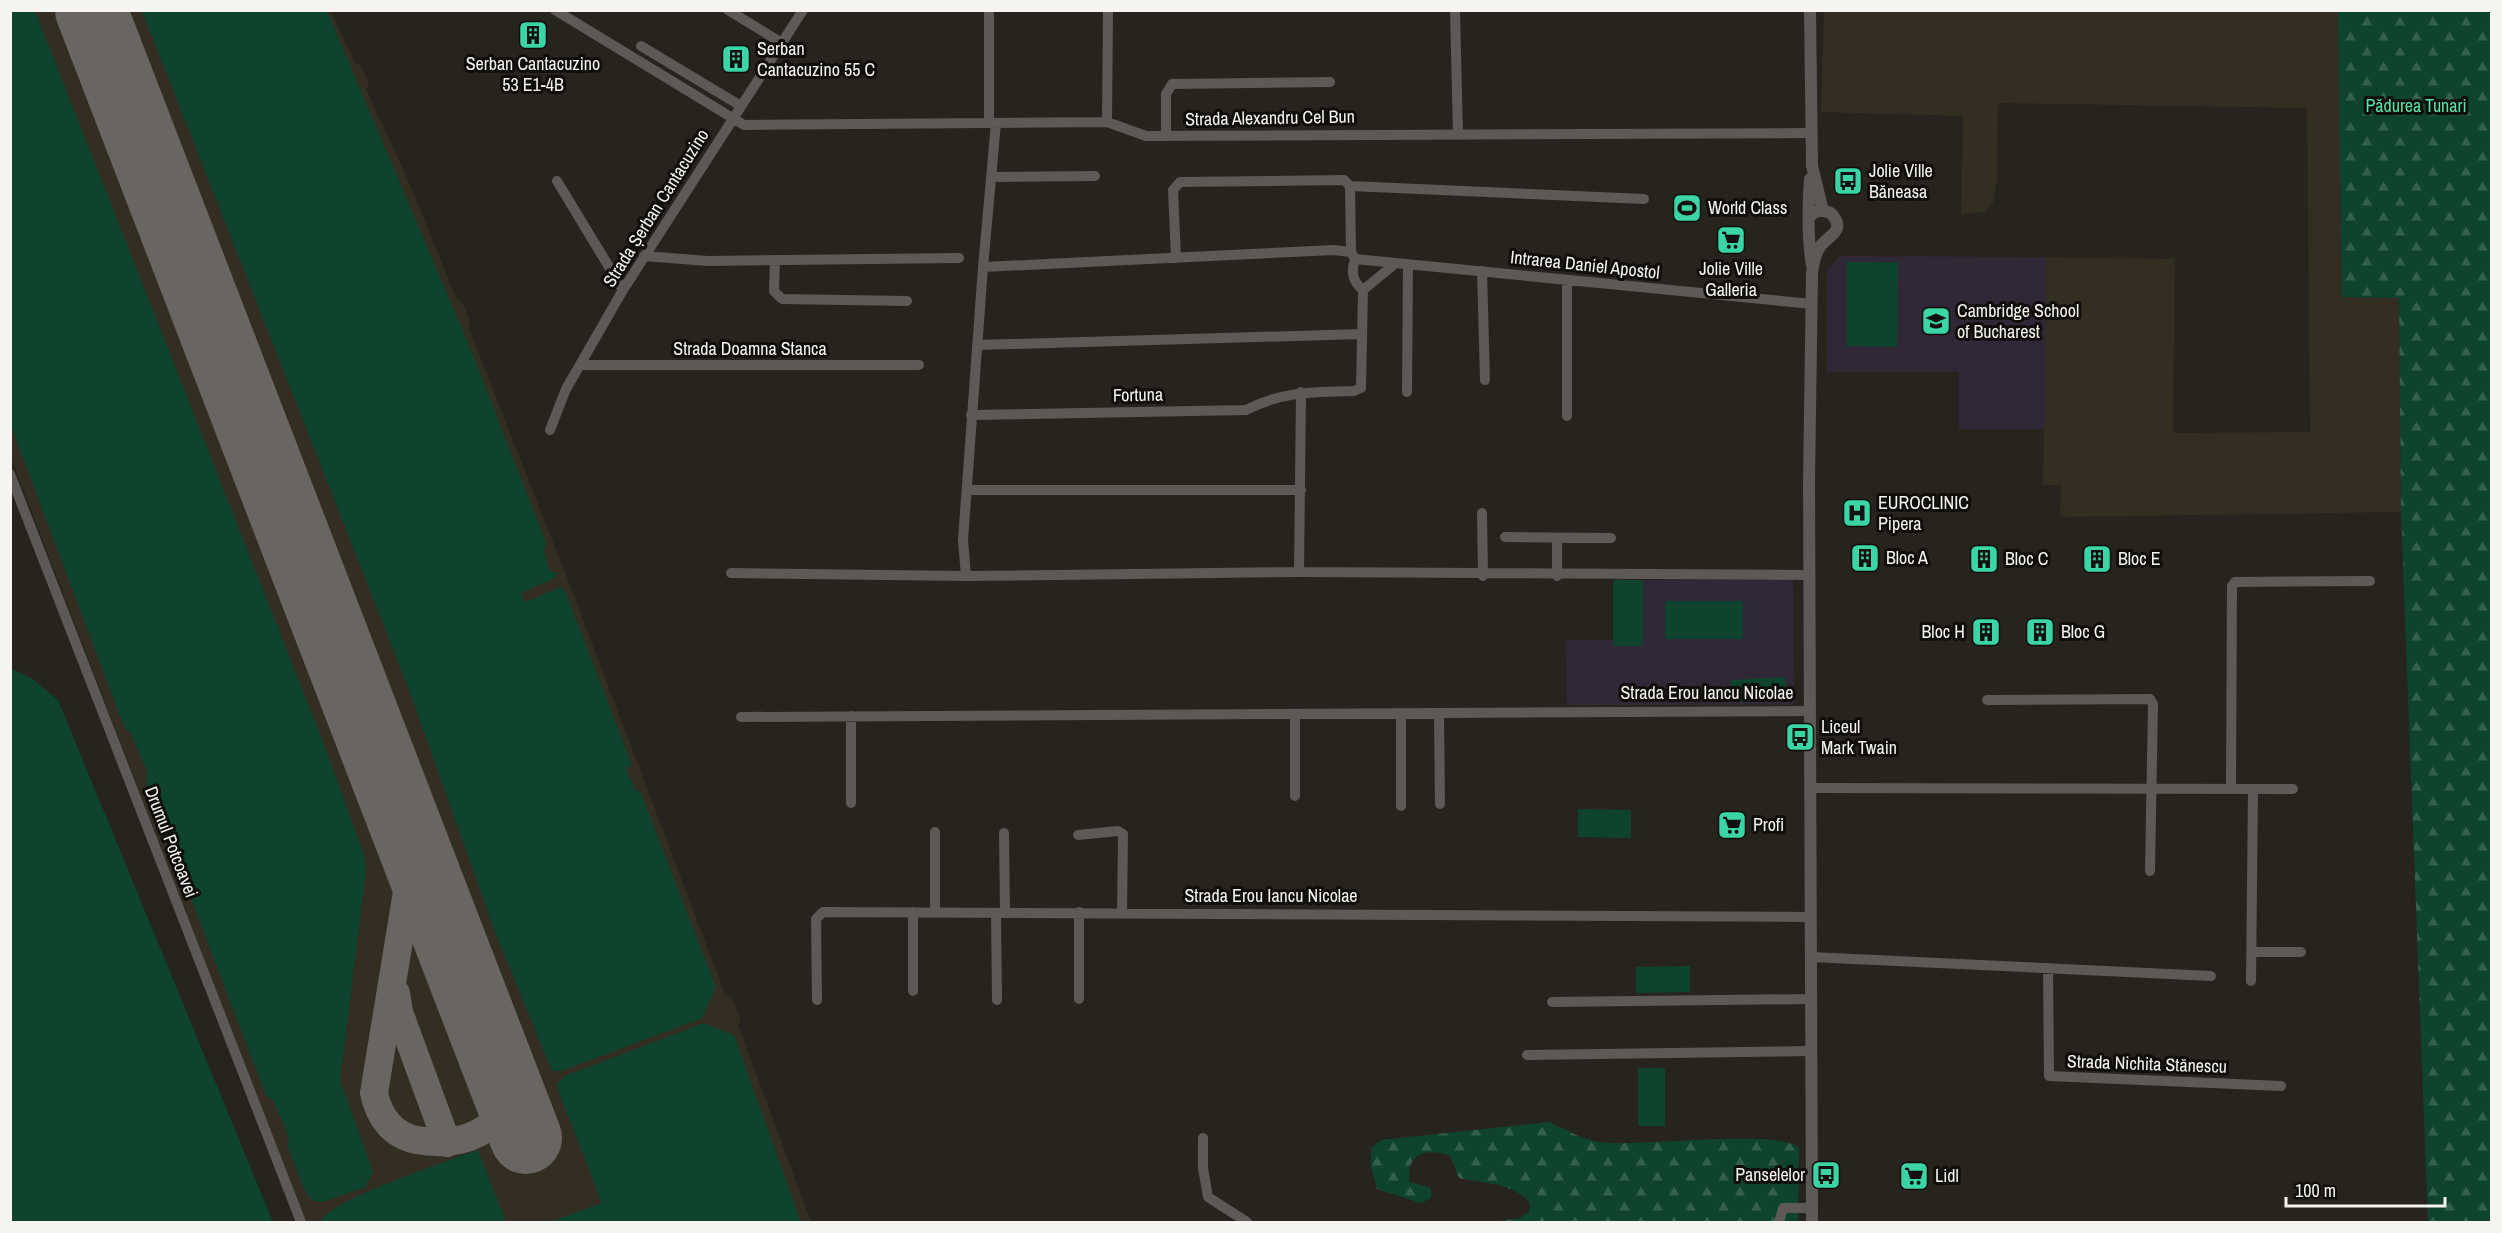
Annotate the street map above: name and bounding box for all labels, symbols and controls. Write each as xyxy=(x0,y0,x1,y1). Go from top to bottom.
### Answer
building icon: Serban Cantacuzino 53 E1-4B xyxy=(517,19,549,51)
place label: Serban Cantacuzino 55 C xyxy=(757,36,875,82)
building icon: Serban Cantacuzino 55 C xyxy=(720,43,752,75)
place label: Serban Cantacuzino 53 E1-4B xyxy=(466,51,600,97)
park label: Pădurea Tunari xyxy=(2365,93,2467,118)
street label: Strada Alexandru Cel Bun xyxy=(1185,104,1355,131)
street label: Strada Șerban Cantacuzino xyxy=(597,124,714,292)
place label: Jolie Ville Băneasa xyxy=(1869,158,1933,204)
bus stop icon: Jolie Ville Băneasa xyxy=(1832,165,1864,197)
sports icon: World Class xyxy=(1671,192,1703,224)
place label: World Class xyxy=(1708,195,1787,220)
supermarket icon: Jolie Ville Galleria xyxy=(1715,224,1747,256)
street label: Intrarea Daniel Apostol xyxy=(1509,244,1661,285)
place label: Jolie Ville Galleria xyxy=(1699,256,1763,302)
place label: Cambridge School of Bucharest xyxy=(1957,298,2079,344)
school or university icon: Cambridge School of Bucharest xyxy=(1920,305,1952,337)
street label: Strada Doamna Stanca xyxy=(673,336,827,361)
street label: Fortuna xyxy=(1113,382,1163,407)
place label: EUROCLINIC Pipera xyxy=(1878,490,1969,536)
hospital icon: EUROCLINIC Pipera xyxy=(1841,497,1873,529)
building icon: Bloc A xyxy=(1849,542,1881,574)
building icon: Bloc C xyxy=(1968,543,2000,575)
building icon: Bloc E xyxy=(2081,543,2113,575)
place label: Bloc A xyxy=(1886,545,1928,570)
place label: Bloc C xyxy=(2005,546,2048,571)
place label: Bloc E xyxy=(2118,546,2161,571)
building icon: Bloc H xyxy=(1970,616,2002,648)
building icon: Bloc G xyxy=(2024,616,2056,648)
place label: Bloc H xyxy=(1922,619,1965,644)
place label: Bloc G xyxy=(2061,619,2105,644)
street label: Strada Erou Iancu Nicolae xyxy=(1620,680,1794,705)
place label: Liceul Mark Twain xyxy=(1821,714,1897,760)
bus stop icon: Liceul Mark Twain xyxy=(1784,721,1816,753)
street label: Drumul Potcoavei xyxy=(139,783,204,901)
supermarket icon: Profi xyxy=(1716,809,1748,841)
place label: Profi xyxy=(1753,812,1784,837)
street label: Strada Erou Iancu Nicolae xyxy=(1184,883,1358,908)
street label: Strada Nichita Stănescu xyxy=(2067,1048,2227,1079)
bus stop icon: Panselelor xyxy=(1810,1159,1842,1191)
supermarket icon: Lidl xyxy=(1898,1160,1930,1192)
place label: Panselelor xyxy=(1735,1162,1805,1187)
place label: Lidl xyxy=(1935,1163,1959,1188)
scale bar xyxy=(2286,1170,2445,1208)
text: 100 m xyxy=(2295,1178,2336,1203)

